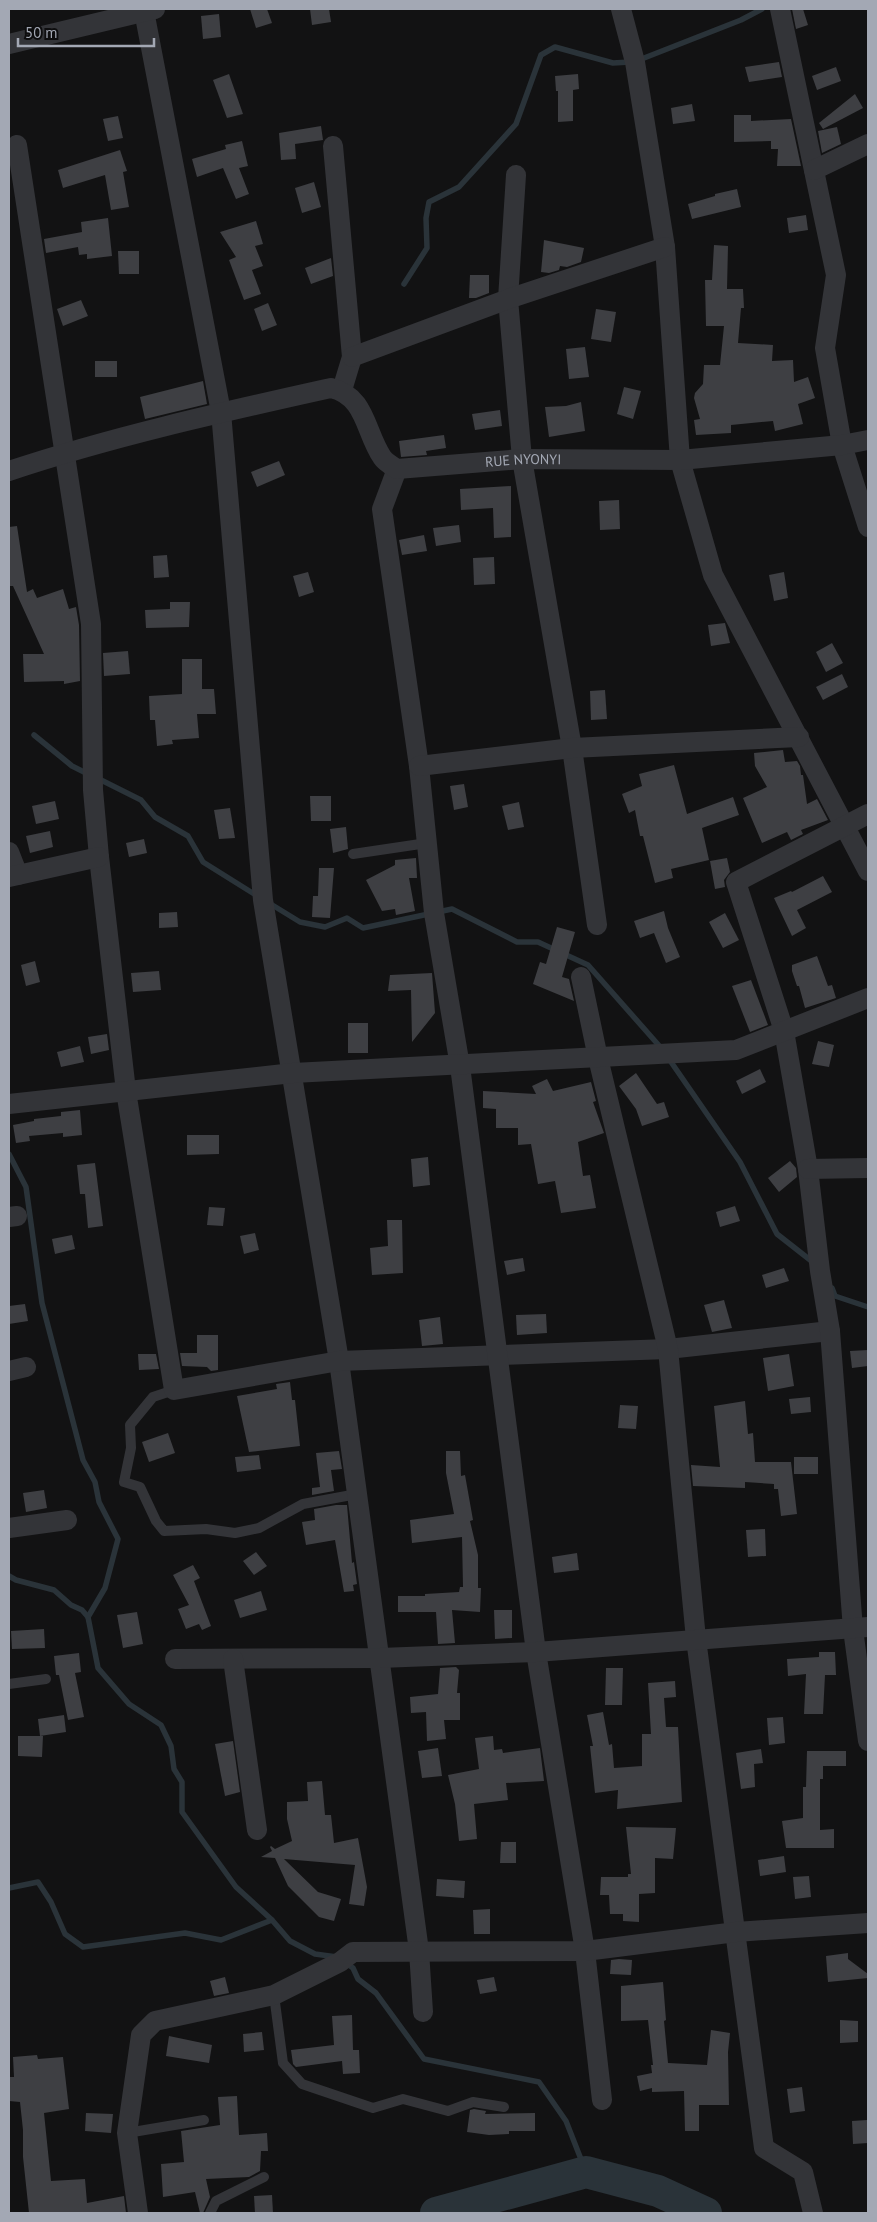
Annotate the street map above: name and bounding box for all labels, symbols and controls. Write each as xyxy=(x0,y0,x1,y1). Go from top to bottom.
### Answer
scale bar xyxy=(18,15,154,47)
text: 50 m xyxy=(25,23,58,42)
street label: RUE NYONYI xyxy=(484,450,561,471)

